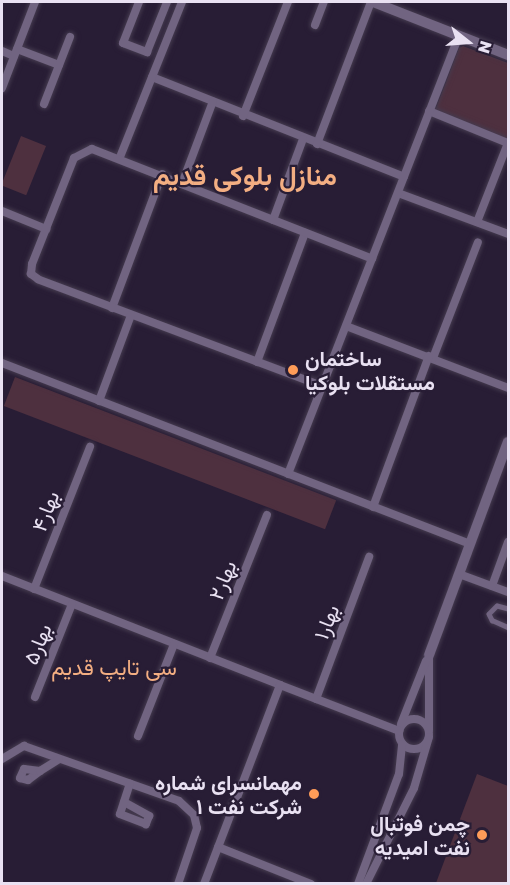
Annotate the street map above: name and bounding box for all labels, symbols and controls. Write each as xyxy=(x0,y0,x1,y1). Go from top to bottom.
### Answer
north arrow xyxy=(438,12,498,72)
text: N xyxy=(474,39,497,56)
district label: منازل بلوکی قدیم xyxy=(153,160,337,192)
place label: ساختمان مستقلات بلوکیا xyxy=(305,345,435,395)
marker: ساختمان مستقلات بلوکیا xyxy=(286,363,300,377)
street label: بهار۴ xyxy=(26,487,64,535)
street label: بهار۲ xyxy=(203,557,241,603)
street label: بهار۱ xyxy=(308,601,344,643)
street label: بهار۵ xyxy=(18,620,56,668)
district label: سی تایپ قدیم xyxy=(51,654,177,680)
place label: مهمانسرای شماره ۱ شرکت نفت xyxy=(155,769,302,819)
marker: مهمانسرای شماره ۱ شرکت نفت xyxy=(307,787,321,801)
place label: چمن فوتبال نفت امیدیه xyxy=(370,810,470,860)
marker: چمن فوتبال نفت امیدیه xyxy=(475,828,489,842)

